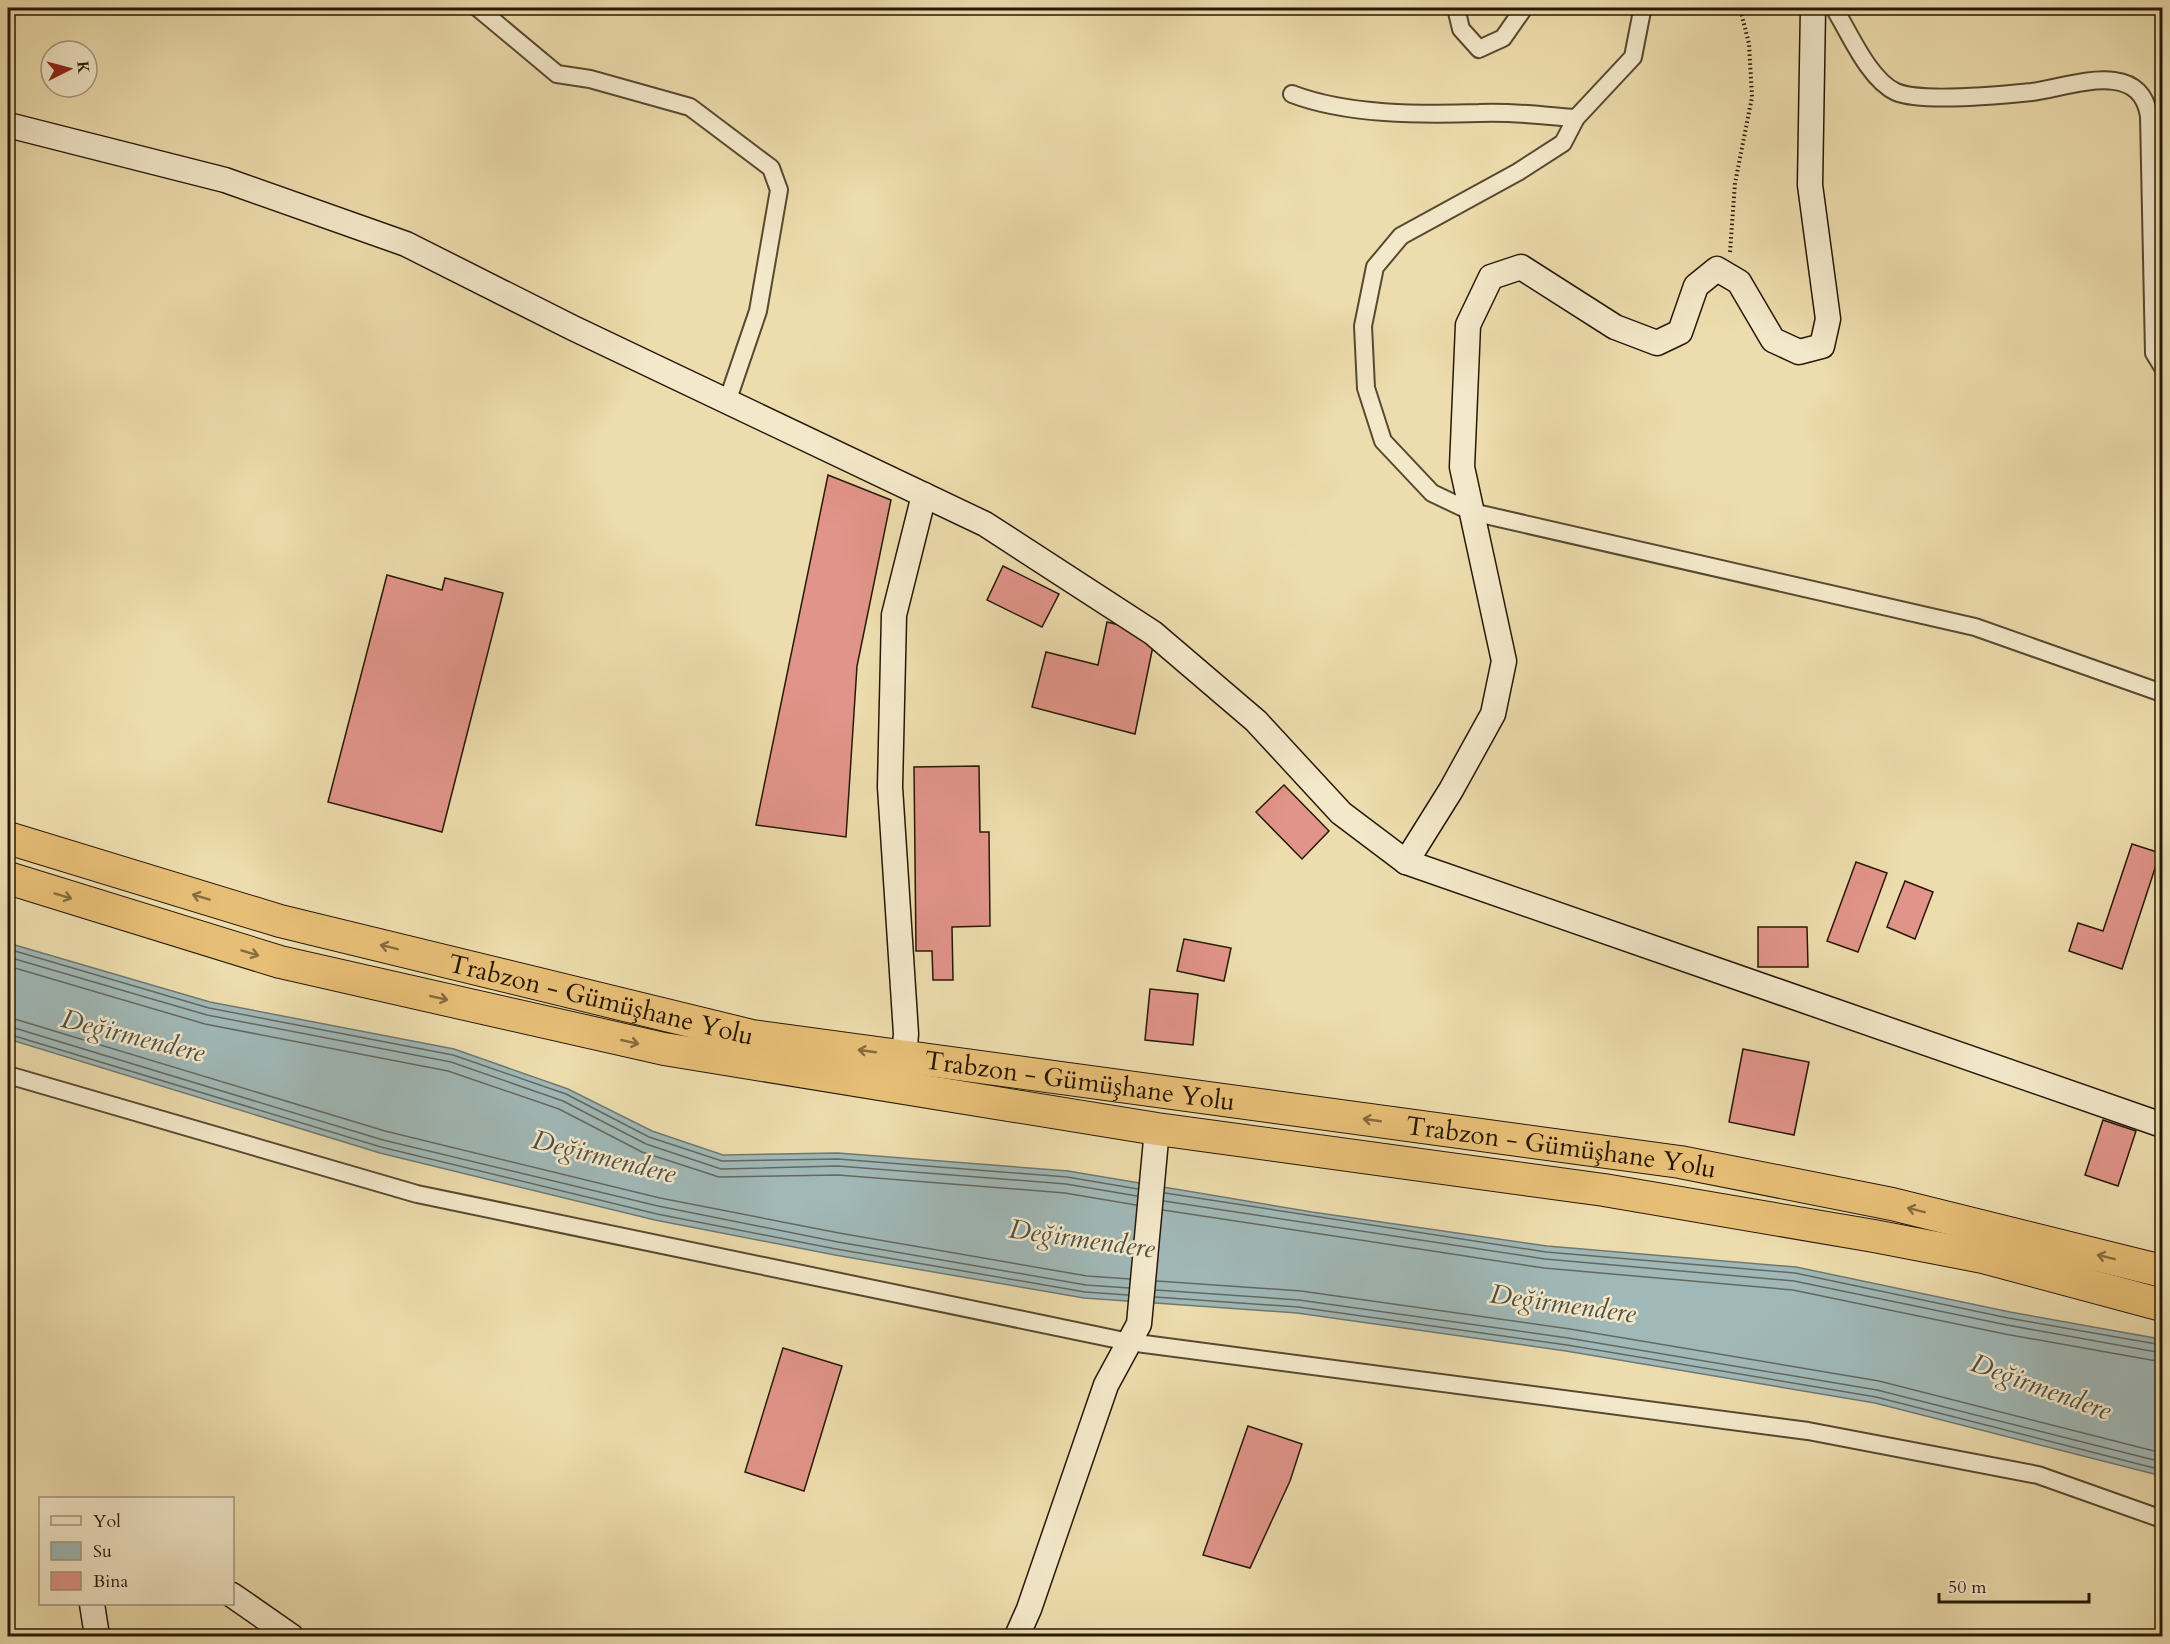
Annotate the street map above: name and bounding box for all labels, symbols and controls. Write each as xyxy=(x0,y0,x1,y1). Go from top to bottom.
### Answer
north arrow xyxy=(39,39,99,99)
text: K xyxy=(71,60,95,75)
one-way arrow xyxy=(53,891,72,902)
one-way arrow xyxy=(192,891,211,902)
one-way arrow xyxy=(380,941,399,953)
street label: Trabzon - Gümüşhane Yolu xyxy=(445,945,757,1053)
one-way arrow xyxy=(240,948,259,959)
one-way arrow xyxy=(430,993,449,1005)
water label: Değirmendere xyxy=(57,1000,209,1072)
one-way arrow xyxy=(620,1036,639,1048)
street label: Trabzon - Gümüşhane Yolu xyxy=(922,1042,1237,1119)
one-way arrow xyxy=(857,1045,877,1056)
street label: Trabzon - Gümüşhane Yolu xyxy=(1404,1107,1720,1186)
one-way arrow xyxy=(1363,1115,1382,1126)
water label: Değirmendere xyxy=(528,1121,680,1193)
one-way arrow xyxy=(1907,1204,1926,1216)
water label: Değirmendere xyxy=(1007,1210,1158,1268)
one-way arrow xyxy=(2097,1251,2116,1263)
water label: Değirmendere xyxy=(1488,1275,1639,1333)
water label: Değirmendere xyxy=(1966,1345,2117,1430)
legend xyxy=(39,1497,234,1605)
text: Yol xyxy=(93,1509,121,1534)
text: Su xyxy=(93,1539,112,1564)
scale bar xyxy=(1939,1566,2089,1604)
text: Bina xyxy=(93,1569,129,1594)
text: 50 m xyxy=(1948,1575,1987,1600)

